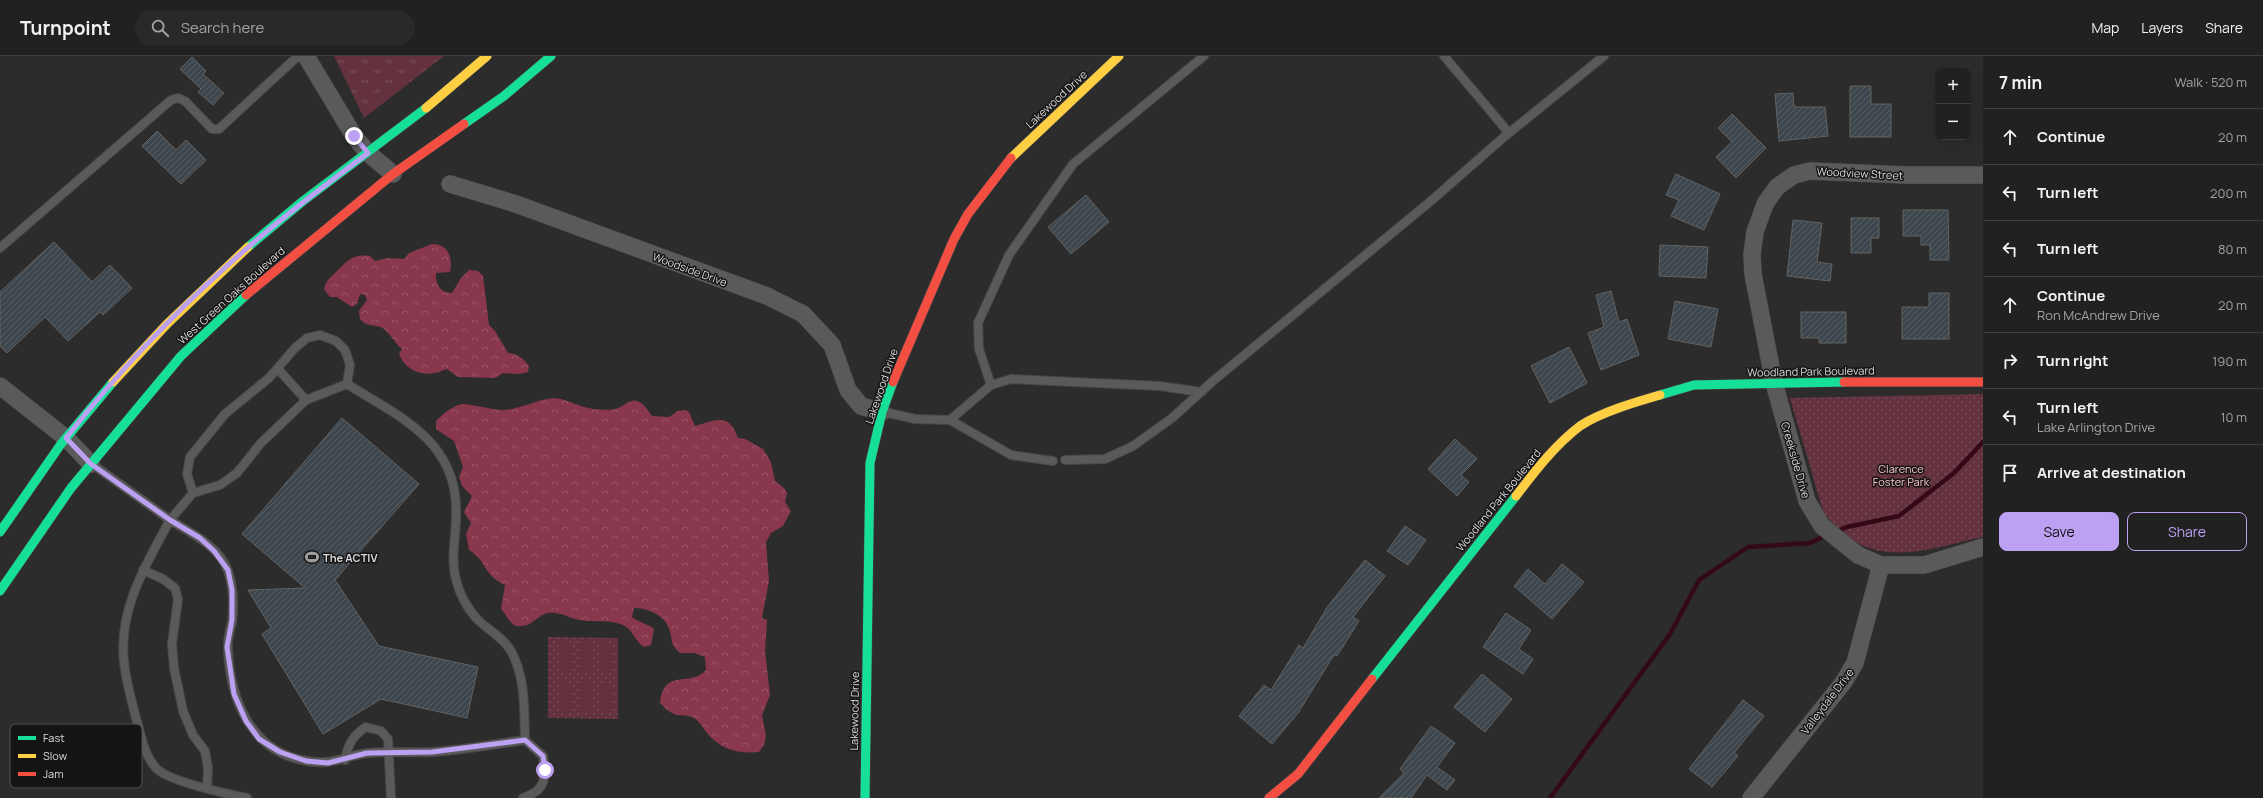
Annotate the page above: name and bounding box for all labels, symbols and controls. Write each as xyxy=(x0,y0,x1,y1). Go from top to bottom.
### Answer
search box xyxy=(135,10,415,46)
text: Turnpoint xyxy=(20,15,111,41)
icon: search xyxy=(149,17,171,39)
text: Search here xyxy=(181,17,264,38)
text: Map xyxy=(2091,18,2119,37)
text: Layers xyxy=(2141,18,2183,37)
text: Share xyxy=(2205,18,2243,37)
street label: Lakewood Drive xyxy=(1022,66,1090,131)
map controls xyxy=(1935,68,1971,140)
button: + xyxy=(1935,68,1971,104)
text: 7 min xyxy=(1999,71,2042,94)
text: Walk · 520 m xyxy=(2174,73,2247,91)
button: − xyxy=(1935,104,1971,140)
icon: ahead xyxy=(1999,126,2021,148)
text: Continue xyxy=(2037,126,2105,147)
route end xyxy=(345,127,363,145)
text: 20 m xyxy=(2218,128,2247,146)
street label: Woodview Street xyxy=(1816,163,1904,183)
icon: left xyxy=(1999,182,2021,204)
text: Turn left xyxy=(2037,182,2099,203)
text: 200 m xyxy=(2210,184,2247,202)
icon: left xyxy=(1999,238,2021,260)
text: Turn left xyxy=(2037,238,2099,259)
text: 80 m xyxy=(2218,240,2247,258)
street label: West Green Oaks Boulevard xyxy=(174,243,288,347)
street label: Woodside Drive xyxy=(651,249,730,290)
text: Continue xyxy=(2037,285,2105,306)
icon: ahead xyxy=(1999,294,2021,316)
text: 20 m xyxy=(2218,296,2247,314)
text: Ron McAndrew Drive xyxy=(2037,306,2160,324)
street label: Lakewood Drive xyxy=(861,346,901,426)
icon: right xyxy=(1999,350,2021,372)
text: Turn right xyxy=(2037,350,2108,371)
text: 190 m xyxy=(2212,352,2247,370)
street label: Woodland Park Boulevard xyxy=(1747,362,1875,380)
text: Turn left xyxy=(2037,397,2099,418)
icon: left xyxy=(1999,406,2021,428)
text: 10 m xyxy=(2220,408,2247,426)
text: Lake Arlington Drive xyxy=(2037,418,2155,436)
street label: Creekside Drive xyxy=(1778,420,1814,501)
street label: Woodland Park Boulevard xyxy=(1452,446,1544,554)
park label: Clarence Foster Park xyxy=(1873,461,1930,489)
icon: arrive xyxy=(1999,462,2021,484)
text: Arrive at destination xyxy=(2037,462,2186,483)
button: Save xyxy=(1999,512,2119,551)
button: Share xyxy=(2127,512,2247,551)
sports icon: The ACTIV xyxy=(304,549,320,565)
place label: The ACTIV xyxy=(323,550,377,565)
street label: Valleydale Drive xyxy=(1797,665,1857,737)
street label: Lakewood Drive xyxy=(846,671,862,751)
legend xyxy=(10,724,142,788)
text: Fast xyxy=(43,730,65,745)
text: Slow xyxy=(43,748,68,763)
route start xyxy=(536,761,554,779)
text: Jam xyxy=(43,766,64,781)

